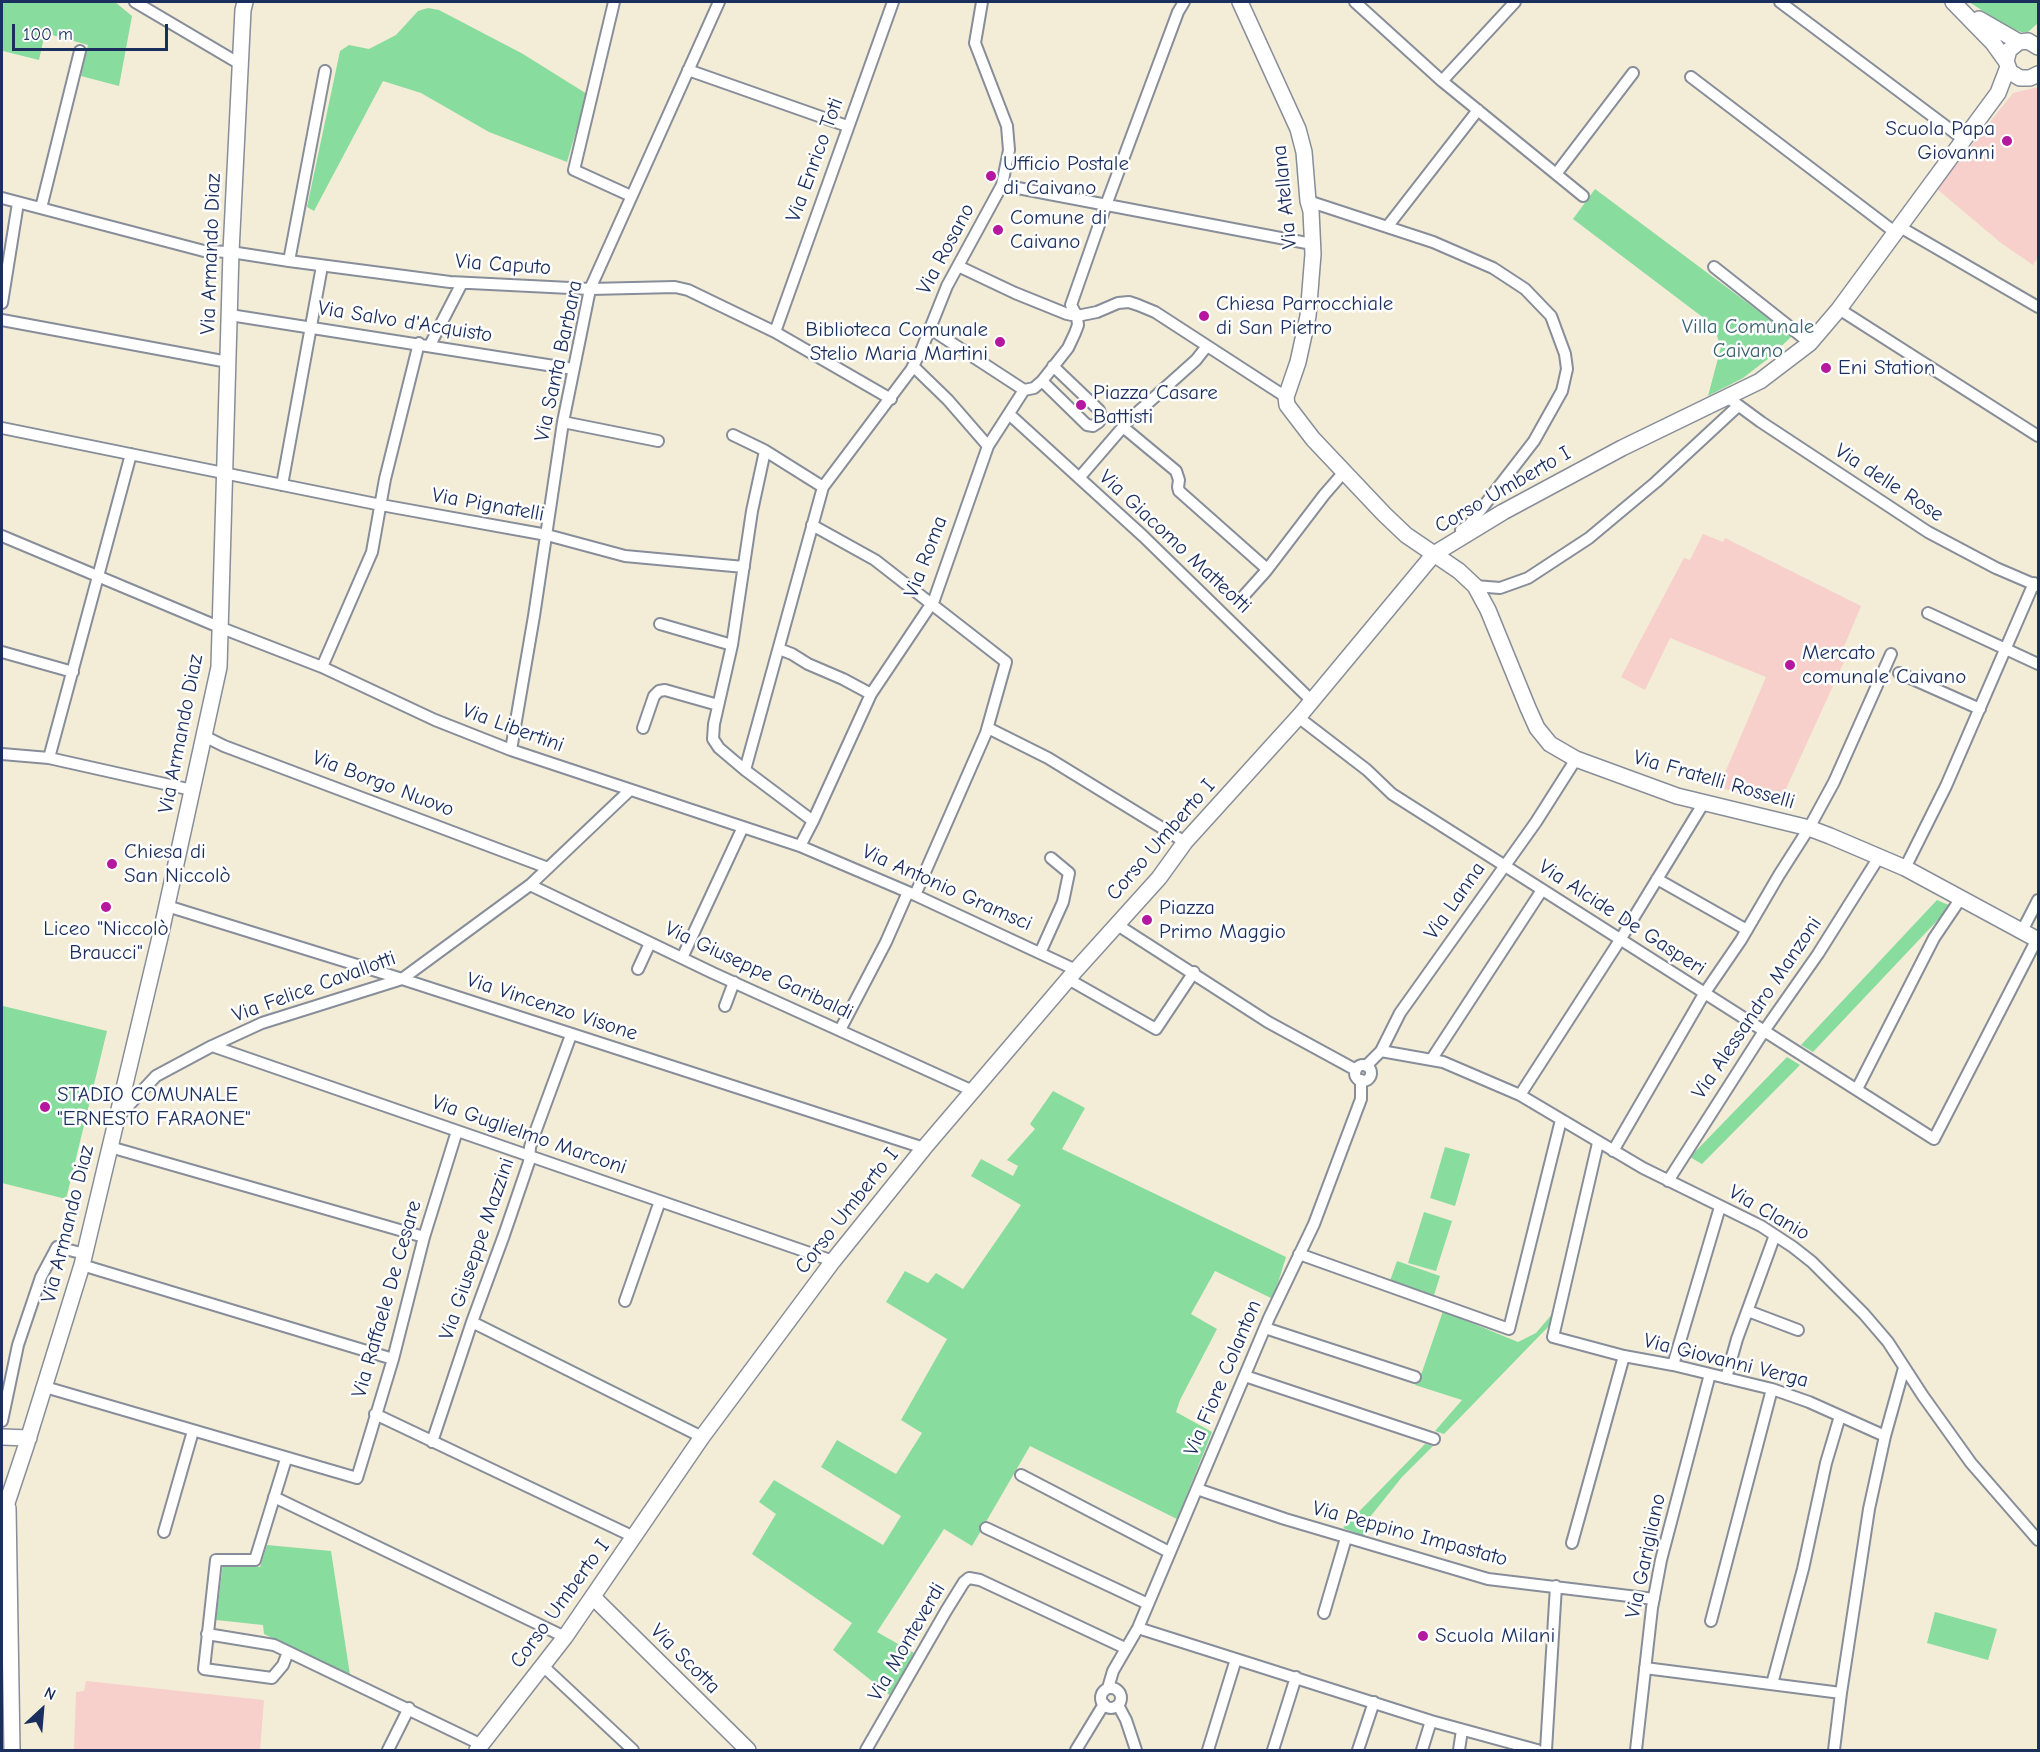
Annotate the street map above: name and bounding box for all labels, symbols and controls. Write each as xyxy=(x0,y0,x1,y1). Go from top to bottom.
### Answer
scale bar xyxy=(15,12,171,50)
text: 100 m xyxy=(23,24,73,45)
street label: Via Enrico Toti xyxy=(781,95,849,225)
place label: Scuola Papa Giovanni xyxy=(1885,116,1995,166)
marker: Scuola Papa Giovanni xyxy=(2000,134,2014,148)
street label: Via Atellana xyxy=(1267,144,1303,250)
place label: Ufficio Postale di Caivano xyxy=(1003,151,1129,201)
marker: Ufficio Postale di Caivano xyxy=(984,169,998,183)
street label: Via Armando Diaz xyxy=(196,173,226,335)
street label: Via Rosano xyxy=(912,199,980,299)
place label: Comune di Caivano xyxy=(1010,205,1107,255)
marker: Comune di Caivano xyxy=(991,223,1005,237)
street label: Via Caputo xyxy=(454,249,552,281)
street label: Via Santa Barbara xyxy=(530,278,588,444)
place label: Chiesa Parrocchiale di San Pietro xyxy=(1216,291,1393,341)
street label: Via Salvo d'Acquisto xyxy=(316,296,494,348)
marker: Chiesa Parrocchiale di San Pietro xyxy=(1197,309,1211,323)
park label: Villa Comunale Caivano xyxy=(1682,314,1814,364)
place label: Biblioteca Comunale Stelio Maria Martini xyxy=(805,317,988,367)
marker: Biblioteca Comunale Stelio Maria Martini xyxy=(993,335,1007,349)
place label: Eni Station xyxy=(1838,355,1935,381)
marker: Eni Station xyxy=(1819,361,1833,375)
place label: Piazza Casare Battisti xyxy=(1093,380,1218,430)
marker: Piazza Casare Battisti xyxy=(1074,398,1088,412)
street label: Via delle Rose xyxy=(1830,438,1948,528)
street label: Corso Umberto I xyxy=(1431,441,1575,539)
street label: Via Giacomo Matteotti xyxy=(1094,465,1256,619)
street label: Via Pignatelli xyxy=(430,483,546,527)
street label: Via Roma xyxy=(899,513,953,601)
place label: Mercato comunale Caivano xyxy=(1802,640,1966,690)
street label: Via Armando Diaz xyxy=(153,652,209,816)
marker: Mercato comunale Caivano xyxy=(1783,658,1797,672)
street label: Via Libertini xyxy=(459,698,567,758)
street label: Via Borgo Nuovo xyxy=(309,745,457,823)
street label: Via Fratelli Rosselli xyxy=(1630,745,1798,815)
street label: Corso Umberto I xyxy=(1101,774,1221,906)
place label: Chiesa di San Niccolò xyxy=(124,839,231,889)
street label: Via Antonio Gramsci xyxy=(858,839,1036,937)
street label: Via Alcide De Gasperi xyxy=(1534,855,1710,981)
marker: Chiesa di San Niccolò xyxy=(105,857,119,871)
street label: Via Lanna xyxy=(1419,857,1491,945)
place label: Piazza Primo Maggio xyxy=(1159,895,1286,945)
marker: Liceo "Niccolò Braucci" xyxy=(99,900,113,914)
street label: Via Alessandro Manzoni xyxy=(1687,912,1827,1104)
marker: Piazza Primo Maggio xyxy=(1140,913,1154,927)
place label: Liceo "Niccolò Braucci" xyxy=(43,916,169,966)
street label: Via Giuseppe Garibaldi xyxy=(661,916,857,1026)
street label: Via Felice Cavallotti xyxy=(229,946,399,1028)
street label: Via Vincenzo Visone xyxy=(463,967,641,1047)
place label: STADIO COMUNALE "ERNESTO FARAONE" xyxy=(57,1082,251,1132)
street label: Via Guglielmo Marconi xyxy=(428,1090,630,1180)
marker: STADIO COMUNALE "ERNESTO FARAONE" xyxy=(38,1100,52,1114)
street label: Via Armando Diaz xyxy=(36,1143,100,1305)
street label: Corso Umberto I xyxy=(790,1143,904,1279)
street label: Via Giuseppe Mazzini xyxy=(434,1154,520,1344)
street label: Via Clanio xyxy=(1724,1180,1814,1246)
street label: Via Raffaele De Cesare xyxy=(347,1198,427,1400)
street label: Via Fiore Colanton xyxy=(1179,1296,1267,1460)
street label: Via Giovanni Verga xyxy=(1641,1328,1811,1394)
street label: Via Garigliano xyxy=(1620,1491,1672,1621)
street label: Via Peppino Impastato xyxy=(1310,1496,1510,1572)
street label: Corso Umberto I xyxy=(505,1535,615,1673)
street label: Via Monteverdi xyxy=(863,1578,951,1706)
street label: Via Scotta xyxy=(645,1619,725,1699)
place label: Scuola Milani xyxy=(1435,1623,1555,1649)
marker: Scuola Milani xyxy=(1416,1629,1430,1643)
north arrow xyxy=(12,1680,72,1740)
text: N xyxy=(41,1683,59,1704)

